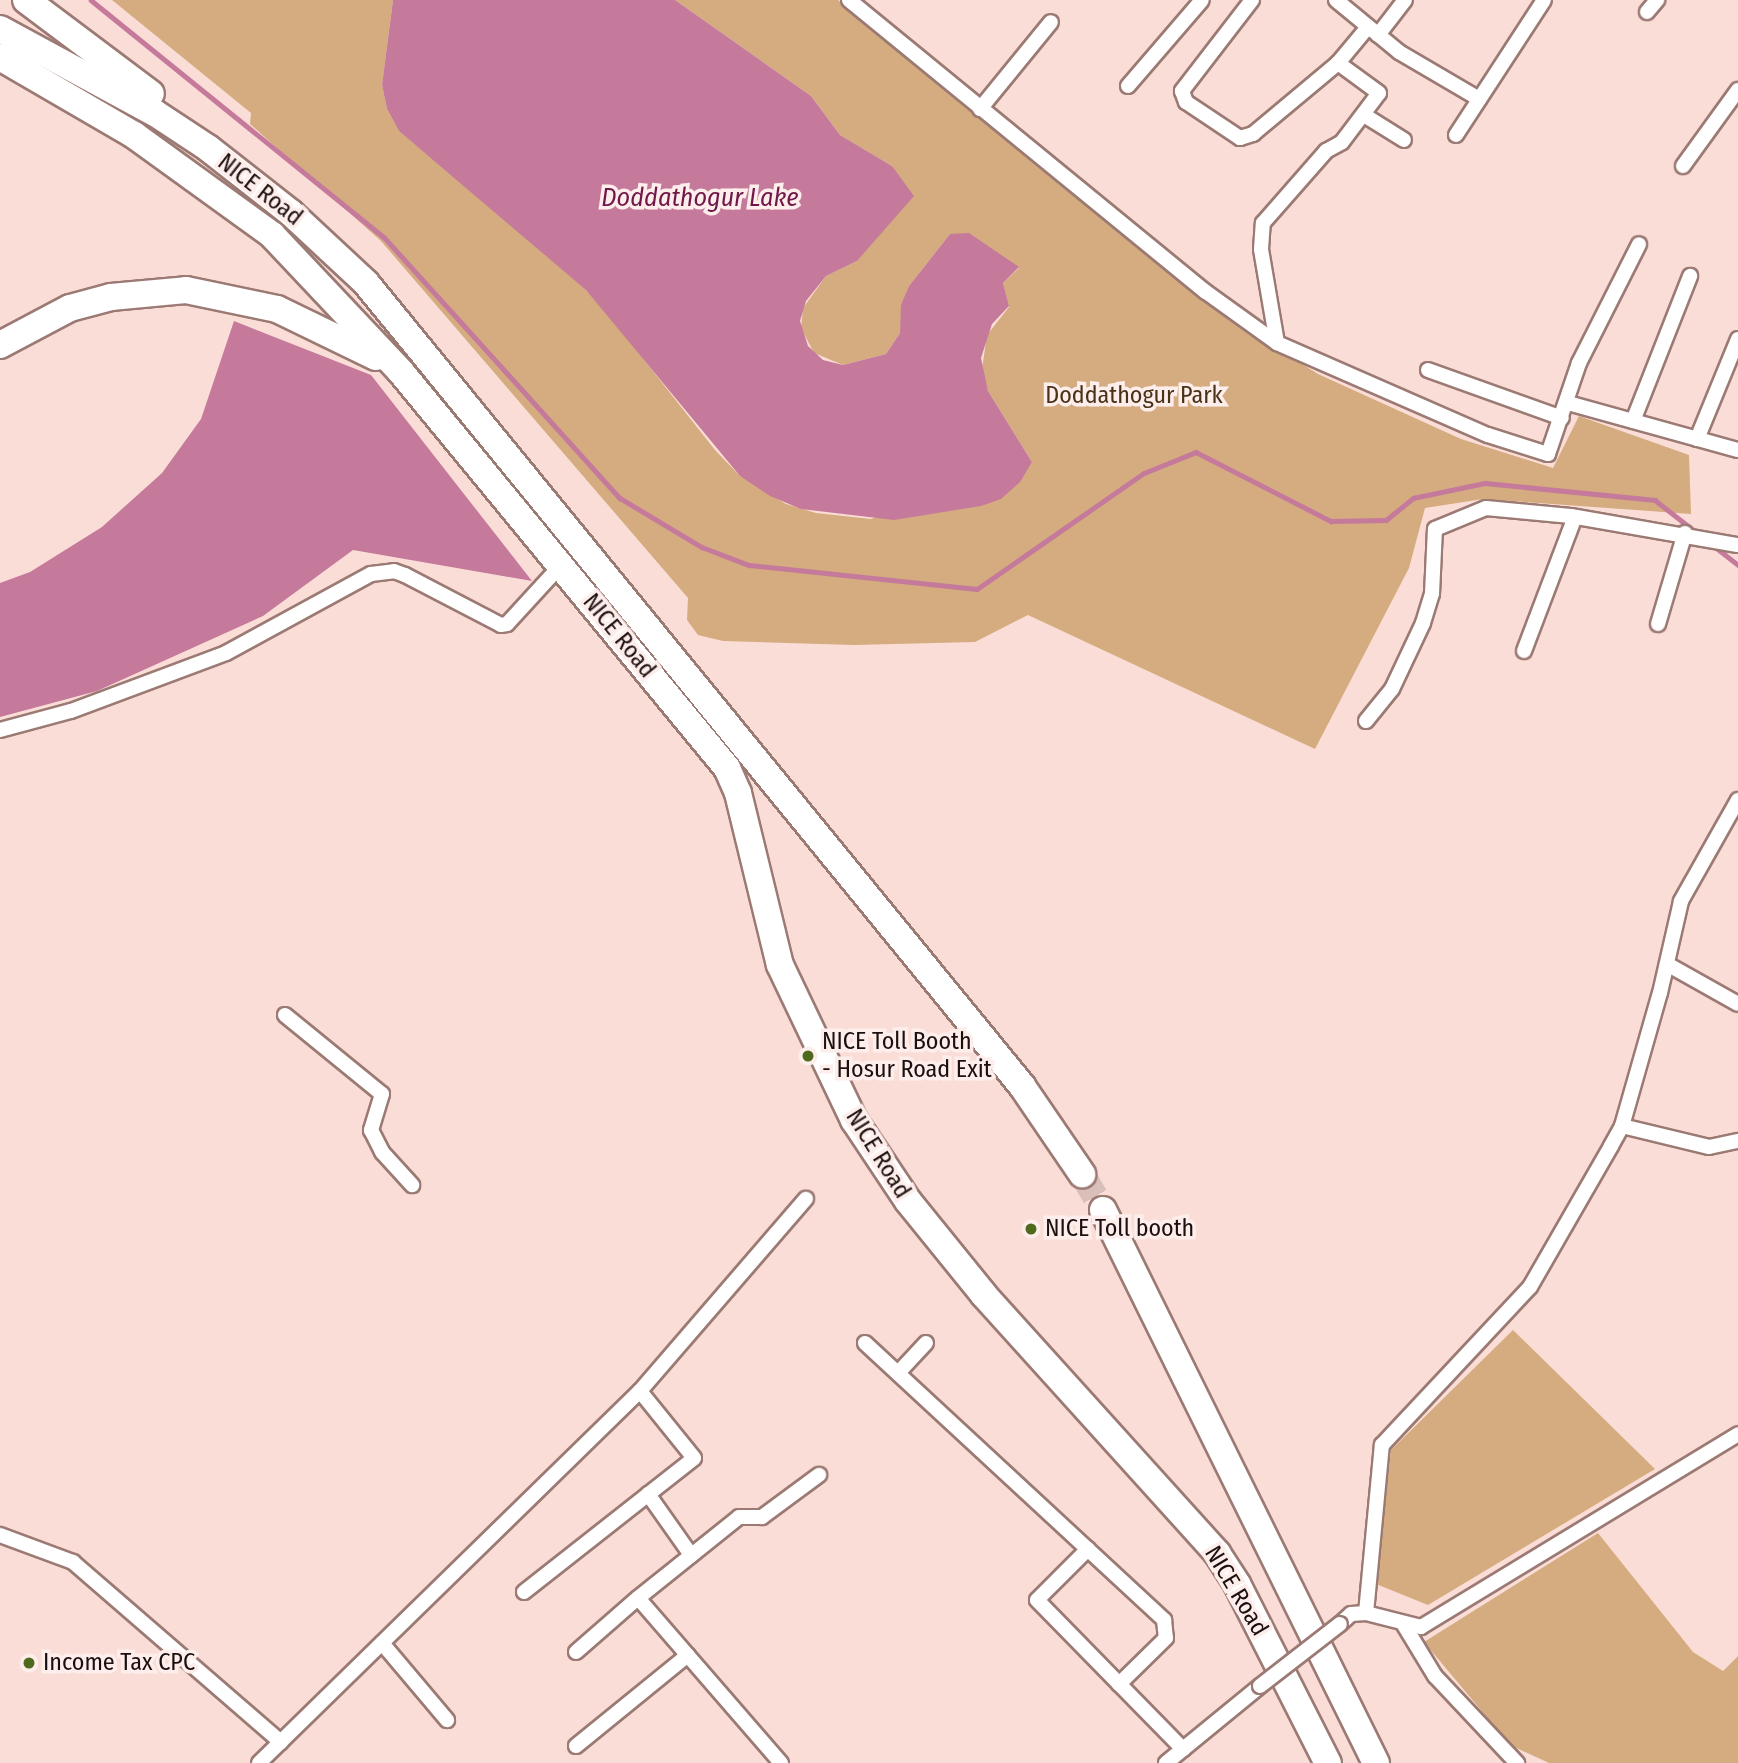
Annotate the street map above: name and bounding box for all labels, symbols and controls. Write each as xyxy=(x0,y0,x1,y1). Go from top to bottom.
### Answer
street label: NICE Road xyxy=(212,148,308,232)
water label: Doddathogur Lake xyxy=(601,182,799,214)
park label: Doddathogur Park xyxy=(1045,382,1223,410)
street label: NICE Road xyxy=(576,588,662,684)
place label: NICE Toll Booth - Hosur Road Exit xyxy=(822,1028,992,1084)
marker: NICE Toll Booth - Hosur Road Exit xyxy=(800,1048,816,1064)
street label: NICE Road xyxy=(839,1104,917,1204)
place label: NICE Toll booth xyxy=(1045,1215,1194,1243)
marker: NICE Toll booth xyxy=(1023,1221,1039,1237)
street label: NICE Road xyxy=(1198,1541,1274,1641)
place label: Income Tax CPC xyxy=(43,1649,195,1677)
marker: Income Tax CPC xyxy=(21,1655,37,1671)

